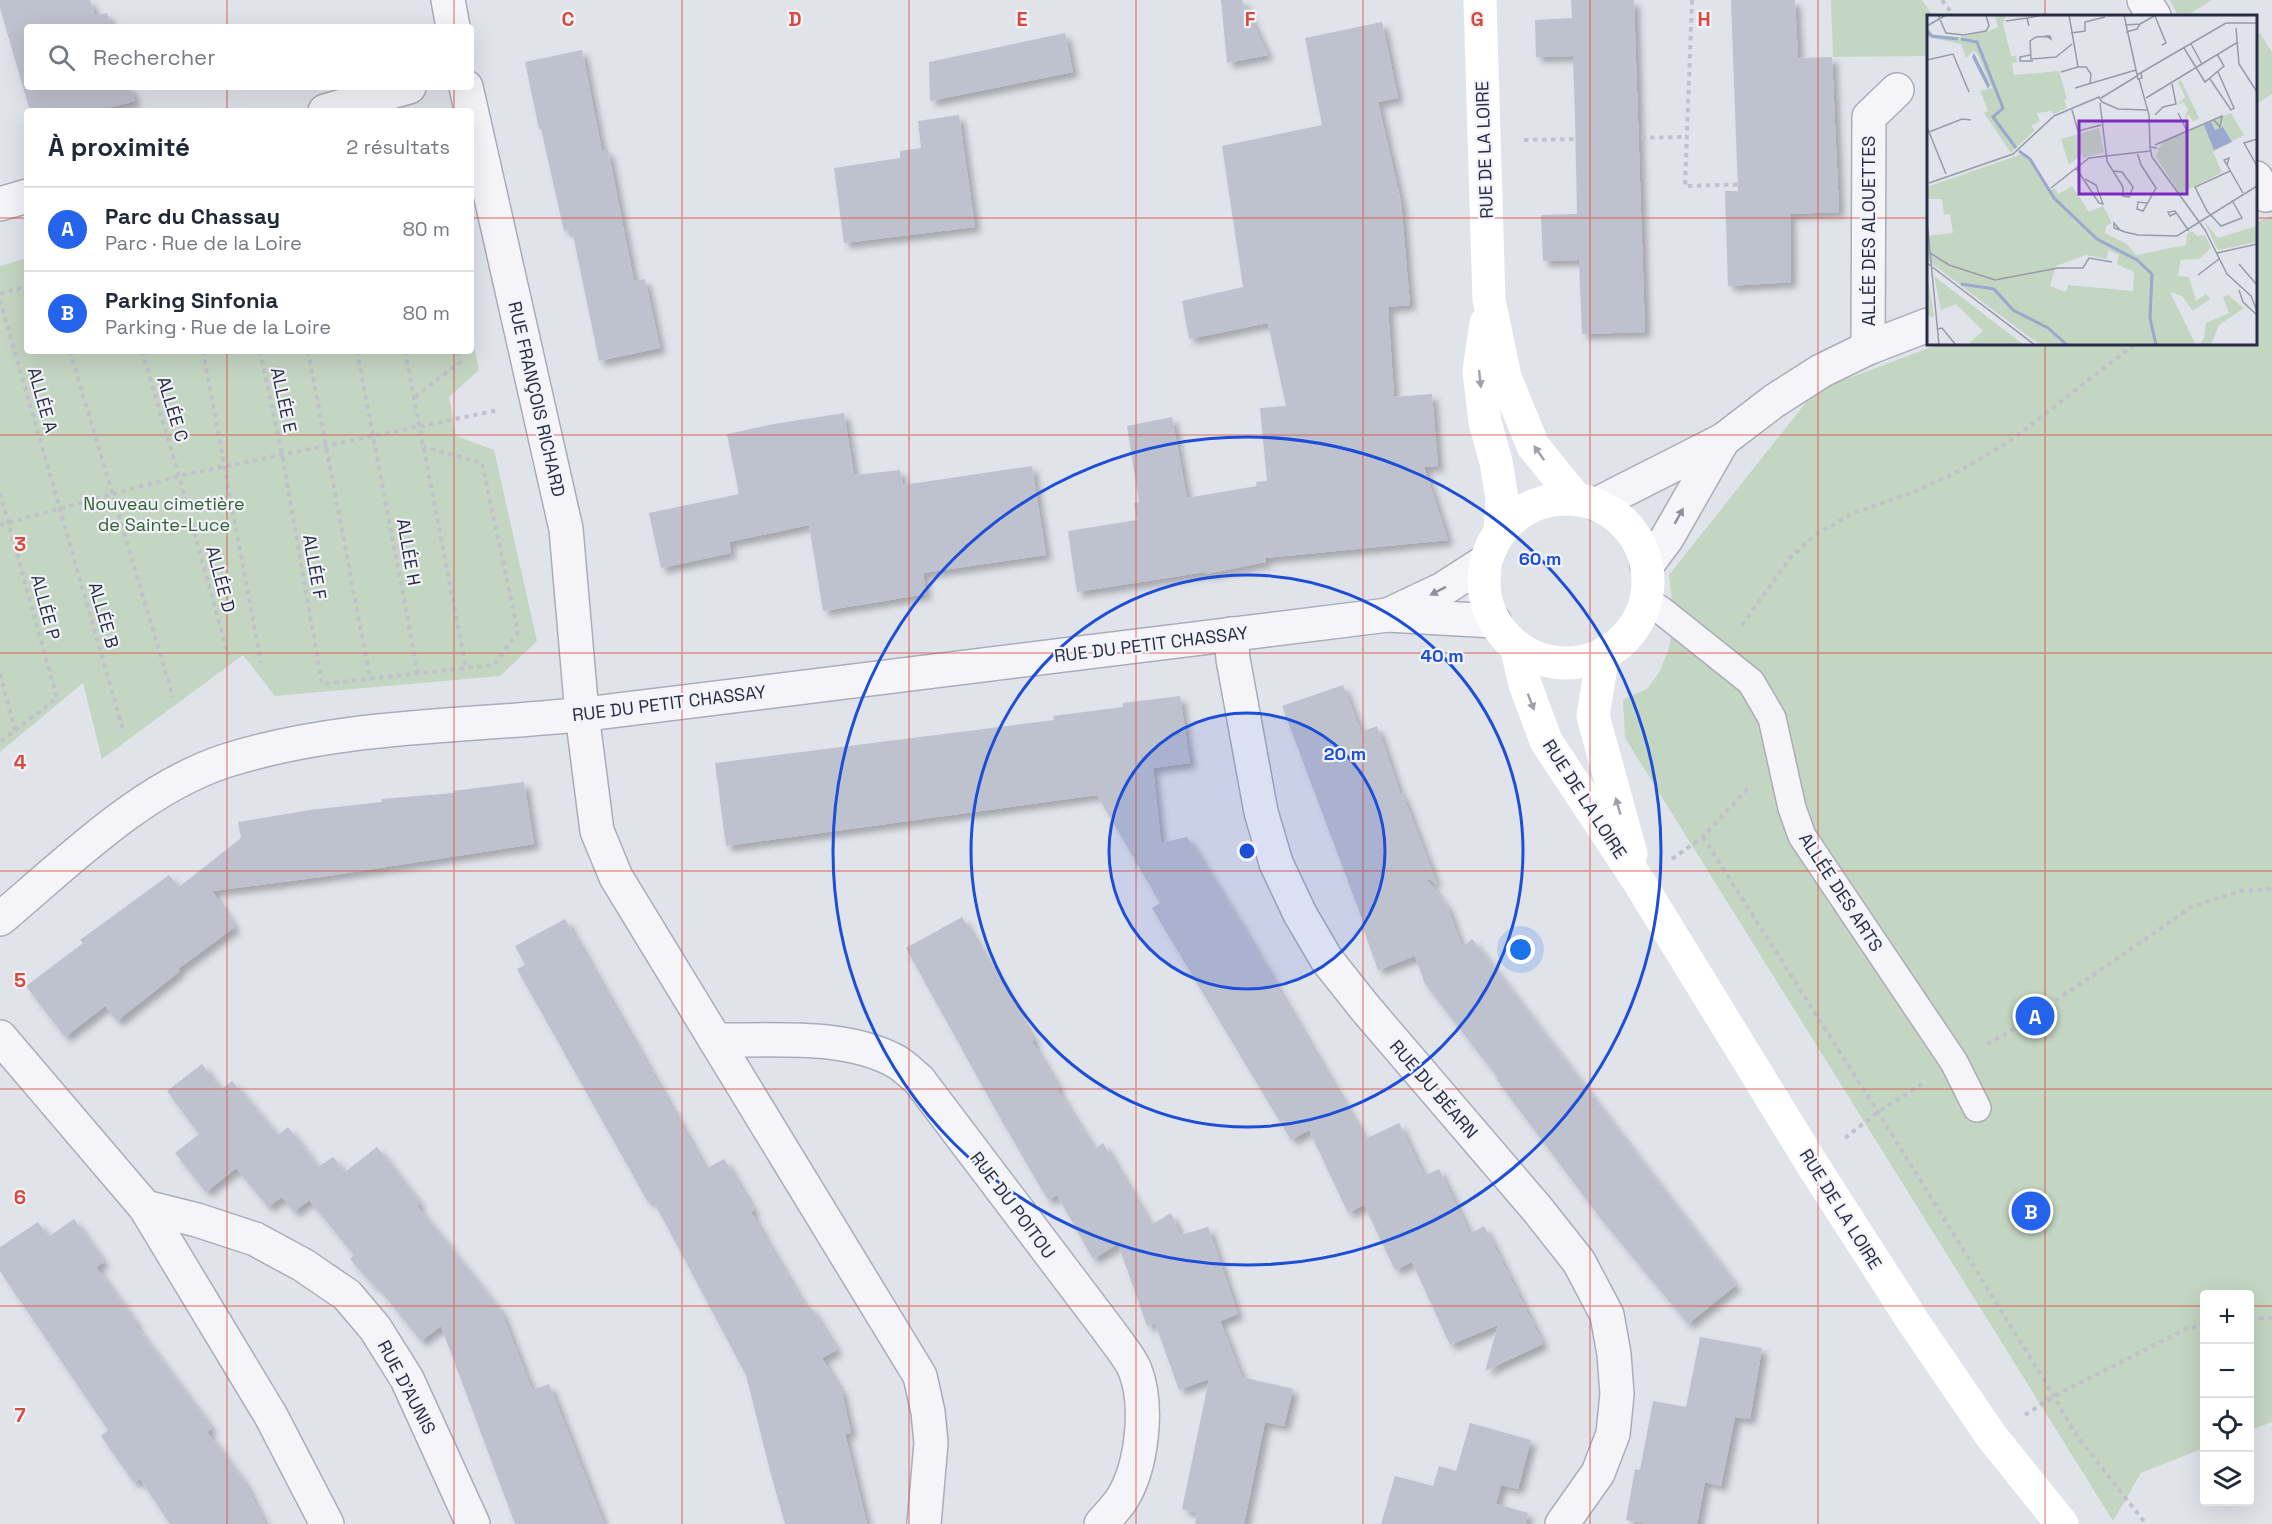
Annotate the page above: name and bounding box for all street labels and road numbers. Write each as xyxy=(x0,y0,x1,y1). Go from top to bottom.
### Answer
street label: RUE DE LA LOIRE xyxy=(1470,81,1498,219)
street label: ALLÉE DES ALOUETTES xyxy=(1857,136,1880,326)
street label: RUE FRANÇOIS RICHARD xyxy=(503,299,571,499)
street label: ALLÉE A xyxy=(23,365,63,435)
street label: ALLÉE E xyxy=(266,365,302,435)
street label: ALLÉE C xyxy=(152,373,194,445)
street label: ALLÉE H xyxy=(392,517,426,587)
street label: ALLÉE F xyxy=(298,533,332,602)
street label: ALLÉE D xyxy=(201,543,241,615)
street label: ALLÉE P xyxy=(26,572,66,642)
street label: ALLÉE B xyxy=(84,579,124,651)
street label: RUE DU PETIT CHASSAY xyxy=(1053,621,1249,667)
street label: RUE DU PETIT CHASSAY xyxy=(571,680,767,726)
street label: RUE DE LA LOIRE xyxy=(1538,735,1632,863)
street label: ALLÉE DES ARTS xyxy=(1794,828,1888,956)
street label: RUE DU BÉARN xyxy=(1385,1035,1483,1143)
street label: RUE DE LA LOIRE xyxy=(1795,1144,1887,1274)
street label: RUE DU POITOU xyxy=(965,1147,1061,1263)
street label: RUE D'AUNIS xyxy=(373,1336,441,1438)

